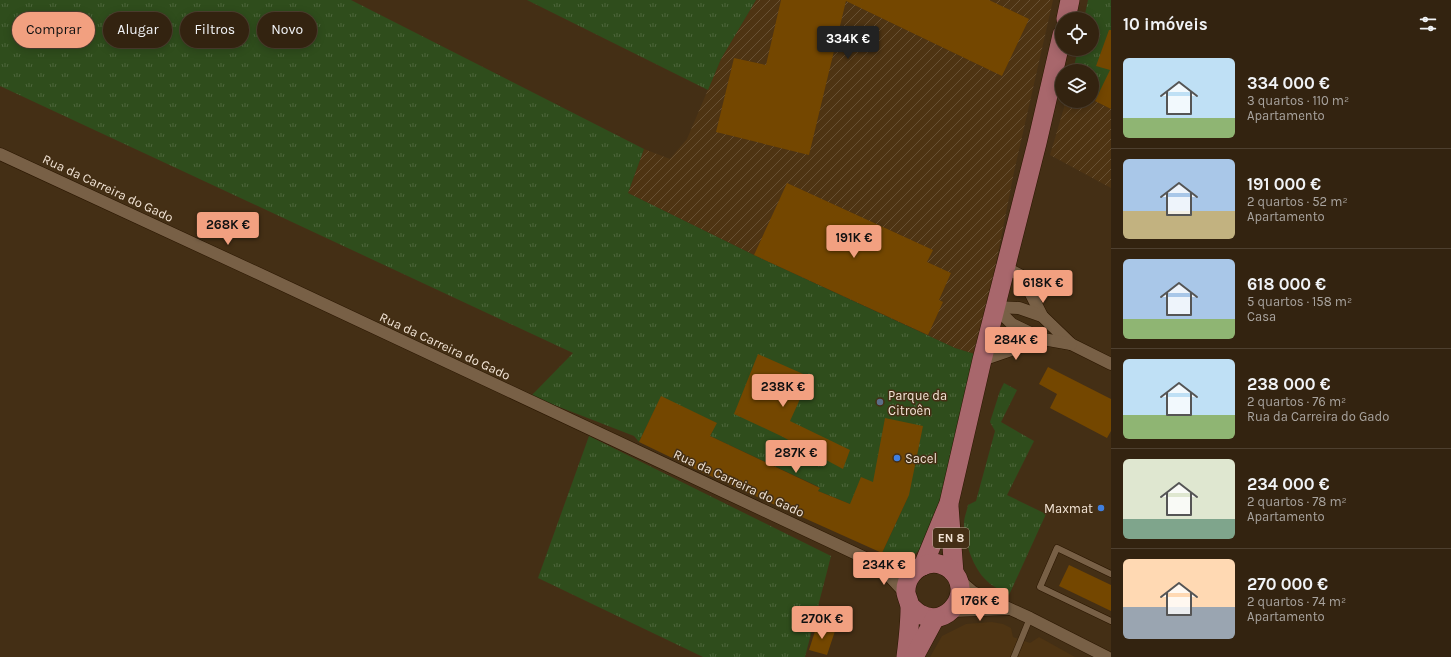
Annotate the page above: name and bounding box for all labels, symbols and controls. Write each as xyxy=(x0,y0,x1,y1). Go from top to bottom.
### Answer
chip: Comprar xyxy=(12,12,95,48)
chip: Alugar xyxy=(103,12,172,48)
chip: Filtros xyxy=(180,12,249,48)
chip: Novo xyxy=(257,12,317,48)
map controls xyxy=(1055,12,1099,108)
button: locate xyxy=(1055,12,1099,56)
icon: filters xyxy=(1417,13,1439,35)
text: 10 imóveis xyxy=(1123,14,1208,34)
pin: 334K € xyxy=(815,26,881,60)
text: 334K € xyxy=(826,31,870,46)
button: layers xyxy=(1055,64,1099,108)
text: 334 000 € xyxy=(1247,73,1330,93)
icon: home xyxy=(1155,74,1203,122)
text: 3 quartos · 110 m² xyxy=(1247,93,1349,108)
text: Apartamento xyxy=(1247,108,1325,123)
street label: Rua da Carreira do Gado xyxy=(40,151,176,225)
text: 191 000 € xyxy=(1247,174,1321,194)
icon: home xyxy=(1155,175,1203,223)
text: 2 quartos · 52 m² xyxy=(1247,194,1348,209)
text: Apartamento xyxy=(1247,209,1325,224)
pin: 268K € xyxy=(195,212,261,246)
text: 268K € xyxy=(206,217,250,232)
pin: 191K € xyxy=(821,225,887,259)
text: 191K € xyxy=(835,230,873,245)
pin: 618K € xyxy=(1010,270,1076,304)
text: 618 000 € xyxy=(1247,274,1326,294)
text: 618K € xyxy=(1023,275,1063,290)
icon: home xyxy=(1155,275,1203,323)
text: 5 quartos · 158 m² xyxy=(1247,294,1352,309)
street label: Rua da Carreira do Gado xyxy=(377,309,513,383)
text: Casa xyxy=(1247,309,1276,324)
pin: 284K € xyxy=(983,327,1049,361)
text: 284K € xyxy=(994,332,1038,347)
pin: 238K € xyxy=(750,374,816,408)
text: 238 000 € xyxy=(1247,374,1330,394)
icon: home xyxy=(1155,375,1203,423)
text: 238K € xyxy=(761,379,805,394)
place label: Parque da Citroên xyxy=(888,388,947,418)
text: 2 quartos · 76 m² xyxy=(1247,394,1346,409)
marker: Parque da Citroên xyxy=(875,397,885,407)
text: Rua da Carreira do Gado xyxy=(1247,409,1389,424)
pin: 287K € xyxy=(763,440,829,474)
text: 287K € xyxy=(775,445,817,460)
street label: Rua da Carreira do Gado xyxy=(671,446,807,520)
place label: Sacel xyxy=(905,451,937,466)
marker: Sacel xyxy=(892,453,902,463)
text: 234 000 € xyxy=(1247,474,1330,494)
icon: home xyxy=(1155,475,1203,523)
text: 2 quartos · 78 m² xyxy=(1247,494,1347,509)
place label: Maxmat xyxy=(1044,501,1093,516)
marker: Maxmat xyxy=(1096,503,1106,513)
text: Apartamento xyxy=(1247,509,1325,524)
road number: EN 8 xyxy=(933,528,969,548)
pin: 234K € xyxy=(851,552,917,586)
text: 234K € xyxy=(862,557,906,572)
text: 270 000 € xyxy=(1247,574,1328,594)
icon: home xyxy=(1155,575,1203,623)
pin: 176K € xyxy=(947,588,1013,622)
text: 176K € xyxy=(960,593,1000,608)
text: 2 quartos · 74 m² xyxy=(1247,594,1346,609)
pin: 270K € xyxy=(789,606,855,640)
text: Apartamento xyxy=(1247,609,1325,624)
text: 270K € xyxy=(801,611,843,626)

